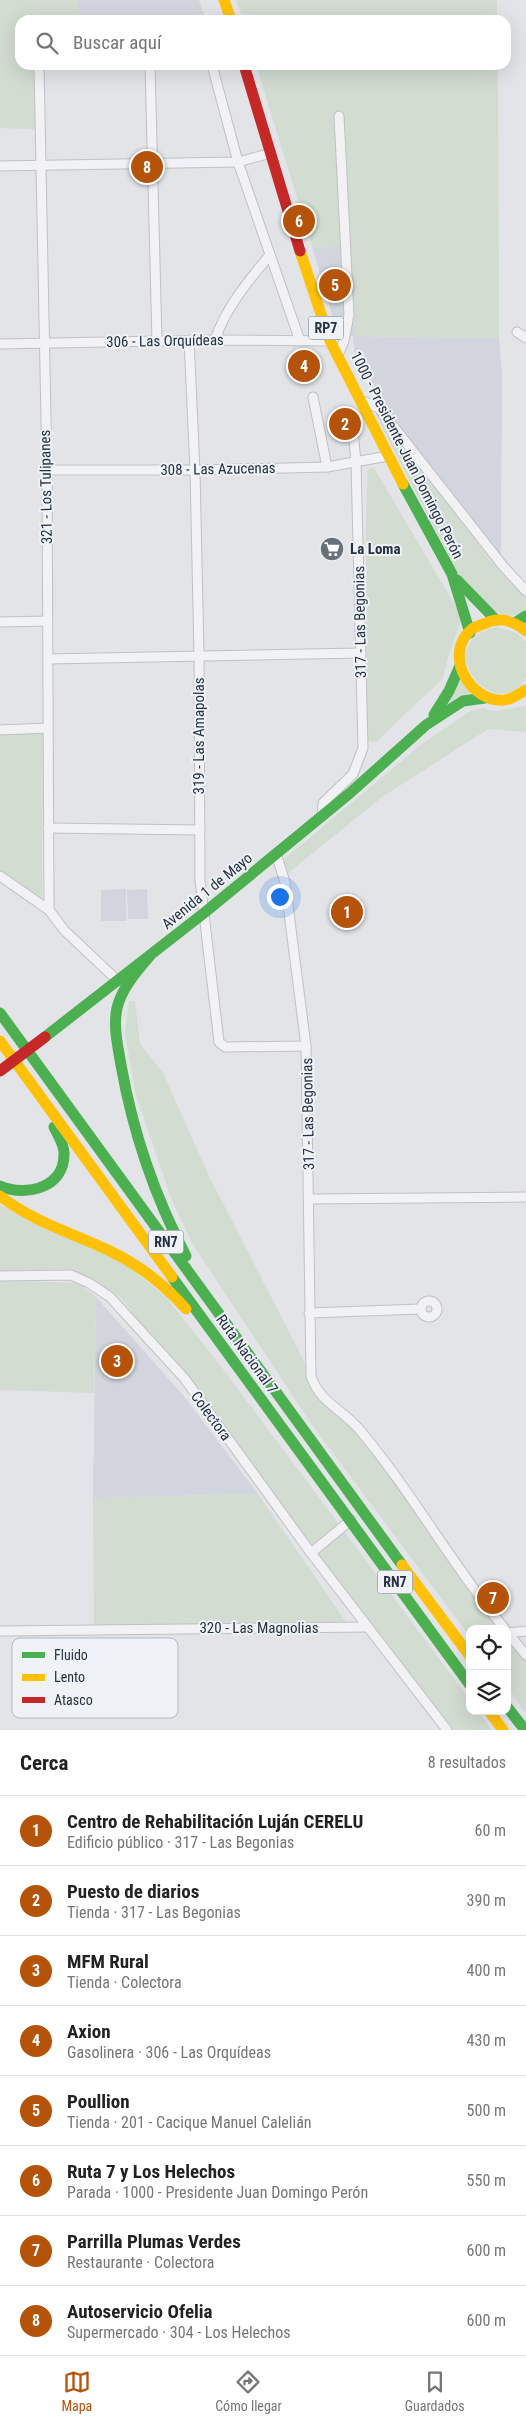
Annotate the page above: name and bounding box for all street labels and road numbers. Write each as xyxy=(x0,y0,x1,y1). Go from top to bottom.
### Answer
road number: RP7 xyxy=(308,316,344,339)
street label: 306 - Las Orquídeas xyxy=(106,331,224,351)
street label: 1000 - Presidente Juan Domingo Perón xyxy=(347,348,467,562)
street label: 321 - Los Tulipanes xyxy=(36,429,56,544)
street label: 308 - Las Azucenas xyxy=(160,459,276,479)
street label: 317 - Las Begonias xyxy=(350,566,370,678)
street label: 319 - Las Amapolas xyxy=(190,677,208,794)
street label: Avenida 1 de Mayo xyxy=(158,849,256,933)
street label: 317 - Las Begonias xyxy=(298,1058,318,1170)
road number: RN7 xyxy=(148,1230,184,1254)
street label: Ruta Nacional 7 xyxy=(212,1311,282,1397)
street label: Colectora xyxy=(187,1388,235,1444)
road number: RN7 xyxy=(378,1570,412,1594)
street label: 320 - Las Magnolias xyxy=(199,1619,319,1637)

